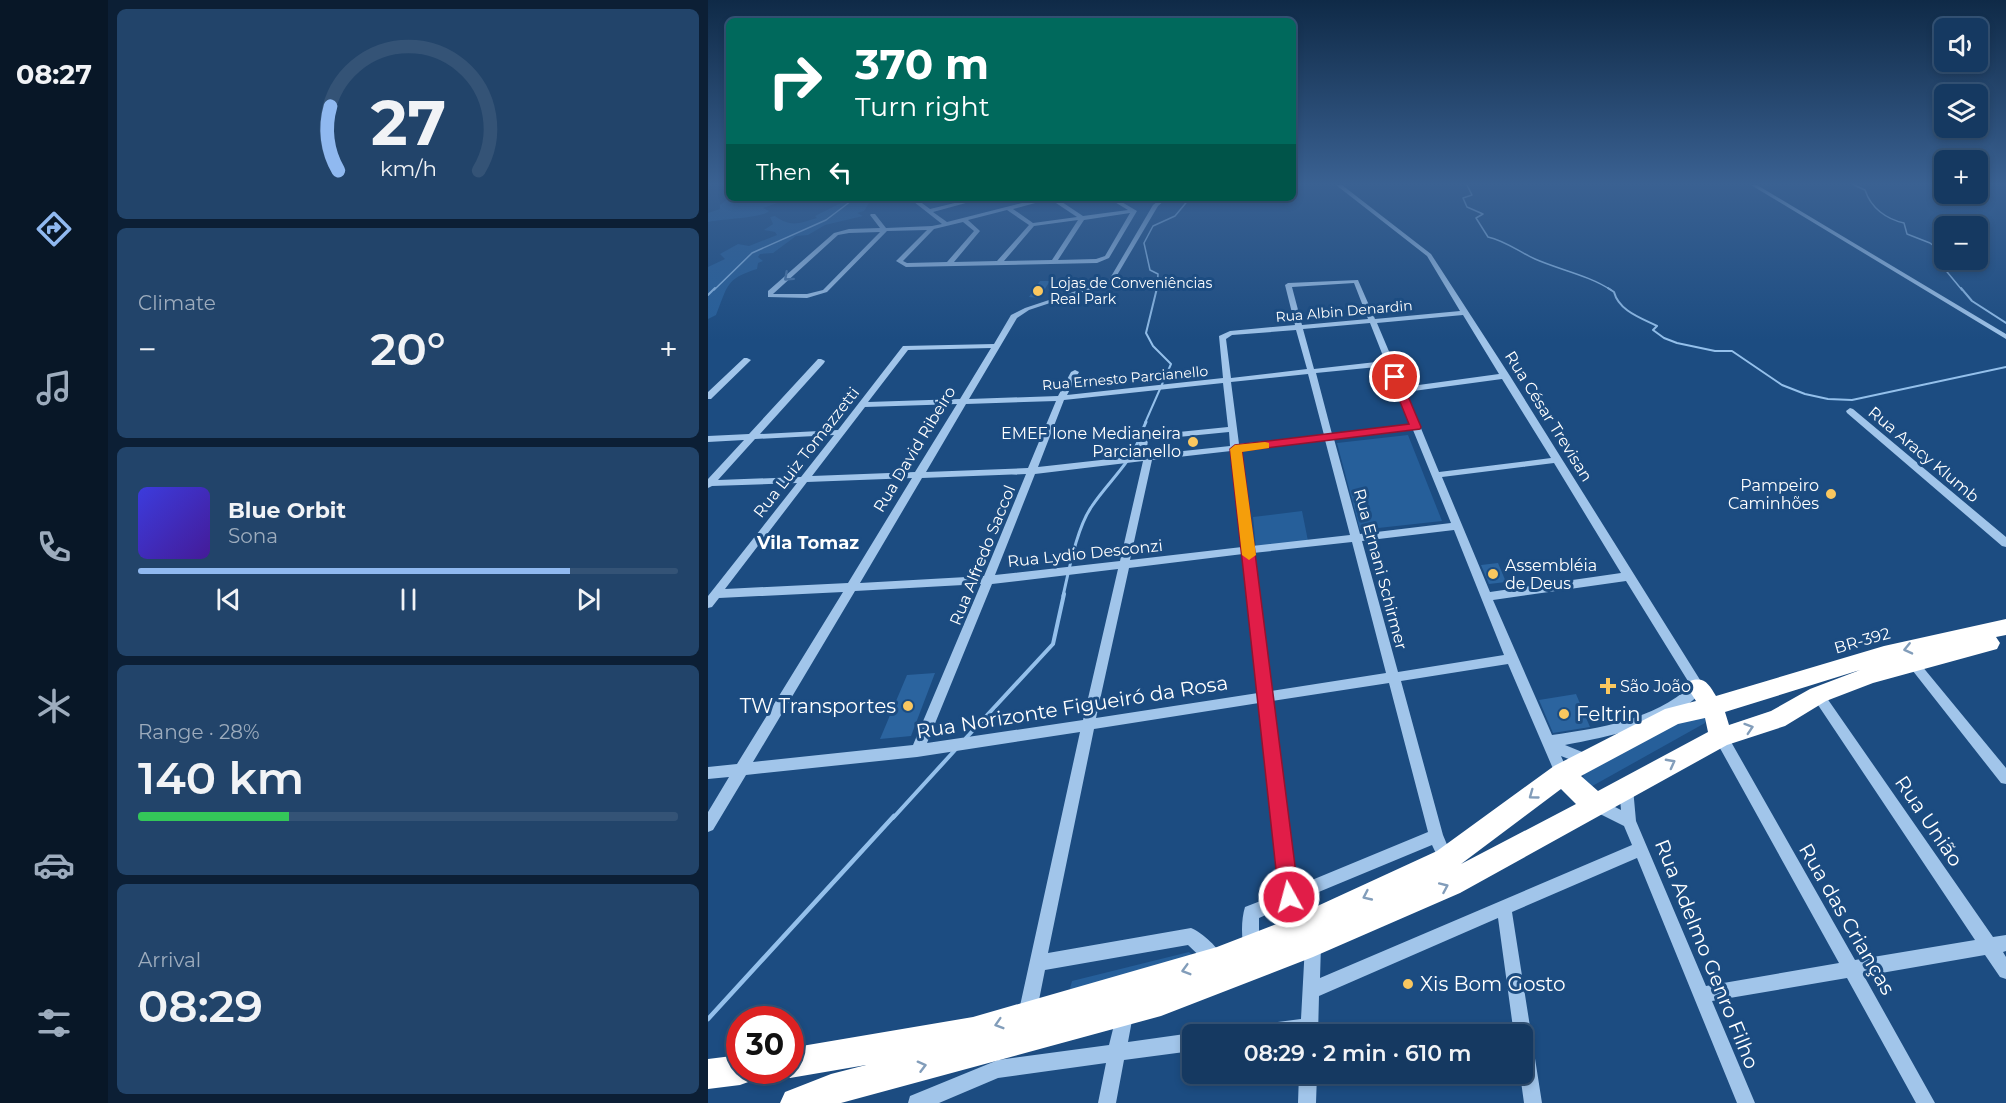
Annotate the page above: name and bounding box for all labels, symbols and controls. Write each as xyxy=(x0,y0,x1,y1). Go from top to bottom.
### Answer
map controls xyxy=(1934,18,1988,270)
button: sound xyxy=(1934,18,1988,72)
text: 370 m xyxy=(855,38,989,90)
icon: right xyxy=(756,42,834,120)
text: 08:27 xyxy=(16,58,92,91)
button: layers xyxy=(1934,84,1988,138)
text: 27 xyxy=(370,85,446,161)
text: Turn right xyxy=(855,90,990,123)
button: + xyxy=(1934,150,1988,204)
text: km/h xyxy=(379,155,437,181)
icon: left xyxy=(824,156,857,189)
text: Then xyxy=(756,159,812,186)
icon: directions xyxy=(33,208,75,250)
button: − xyxy=(1934,216,1988,270)
one-way arrow xyxy=(784,270,794,281)
place label: Lojas de Conveniências Real Park xyxy=(1050,274,1213,308)
marker: Lojas de Conveniências Real Park xyxy=(1031,284,1045,298)
text: Climate xyxy=(138,291,216,315)
street label: Rua Albin Denardin xyxy=(1275,296,1413,326)
text: 20° xyxy=(370,321,446,376)
text: − xyxy=(138,329,157,369)
text: + xyxy=(659,329,678,369)
street label: Rua César Trevisan xyxy=(1501,348,1596,485)
pin xyxy=(1369,351,1420,402)
icon: arrive xyxy=(1378,360,1411,393)
street label: Rua Ernesto Parcianello xyxy=(1041,362,1209,394)
icon: music xyxy=(33,367,75,409)
street label: Rua Luiz Tomazzetti xyxy=(750,383,863,521)
street label: Rua David Ribeiro xyxy=(869,383,960,516)
street label: Rua Aracy Klumb xyxy=(1864,403,1983,506)
place label: EMEF Ione Medianeira Parcianello xyxy=(1001,424,1181,461)
marker: EMEF Ione Medianeira Parcianello xyxy=(1186,435,1200,449)
place label: Pampeiro Caminhões xyxy=(1728,476,1819,513)
street label: Rua Alfredo Saccol xyxy=(946,482,1019,628)
street label: Rua Ernani Schirmer xyxy=(1350,487,1411,652)
marker: Pampeiro Caminhões xyxy=(1824,487,1838,501)
text: Blue Orbit xyxy=(228,497,346,524)
text: Sona xyxy=(228,524,278,548)
icon: phone xyxy=(33,526,75,568)
district label: Vila Tomaz xyxy=(756,532,859,554)
street label: Rua Lydio Desconzi xyxy=(1006,536,1164,571)
place label: Assembléia de Deus xyxy=(1505,556,1597,593)
marker: Assembléia de Deus xyxy=(1486,567,1500,581)
icon: previous xyxy=(212,583,245,616)
icon: pause xyxy=(392,583,425,616)
icon: next xyxy=(572,583,605,616)
street label: BR-392 xyxy=(1832,623,1892,658)
one-way arrow xyxy=(1903,641,1913,654)
street label: Rua Norizonte Figueiró da Rosa xyxy=(914,670,1230,744)
place label: São João xyxy=(1620,677,1691,696)
marker: São João xyxy=(1601,679,1615,693)
icon: climate xyxy=(33,685,75,727)
place label: TW Transportes xyxy=(740,694,896,718)
marker: TW Transportes xyxy=(901,699,915,713)
place label: Feltrin xyxy=(1576,702,1640,726)
marker: Feltrin xyxy=(1557,707,1571,721)
text: Range · 28% xyxy=(138,720,259,744)
one-way arrow xyxy=(1743,722,1754,735)
text: 140 km xyxy=(138,750,304,805)
one-way arrow xyxy=(1665,759,1675,770)
street label: Rua União xyxy=(1890,771,1968,871)
one-way arrow xyxy=(1528,788,1539,799)
street label: Rua Adelmo Genro Filho xyxy=(1650,836,1764,1072)
street label: Rua das Crianças xyxy=(1794,839,1900,999)
icon: car xyxy=(33,844,75,886)
position arrow xyxy=(1257,865,1321,929)
one-way arrow xyxy=(1438,882,1449,894)
one-way arrow xyxy=(1362,889,1373,901)
text: Arrival xyxy=(138,948,201,972)
one-way arrow xyxy=(1182,963,1192,975)
place label: Xis Bom Gosto xyxy=(1420,972,1566,996)
marker: Xis Bom Gosto xyxy=(1401,977,1415,991)
text: 08:29 xyxy=(138,978,263,1033)
icon: filters xyxy=(33,1002,75,1044)
speed limit sign: 30 xyxy=(726,1006,804,1084)
one-way arrow xyxy=(994,1016,1005,1029)
text: 08:29 · 2 min · 610 m xyxy=(1244,1040,1471,1067)
one-way arrow xyxy=(916,1061,927,1073)

